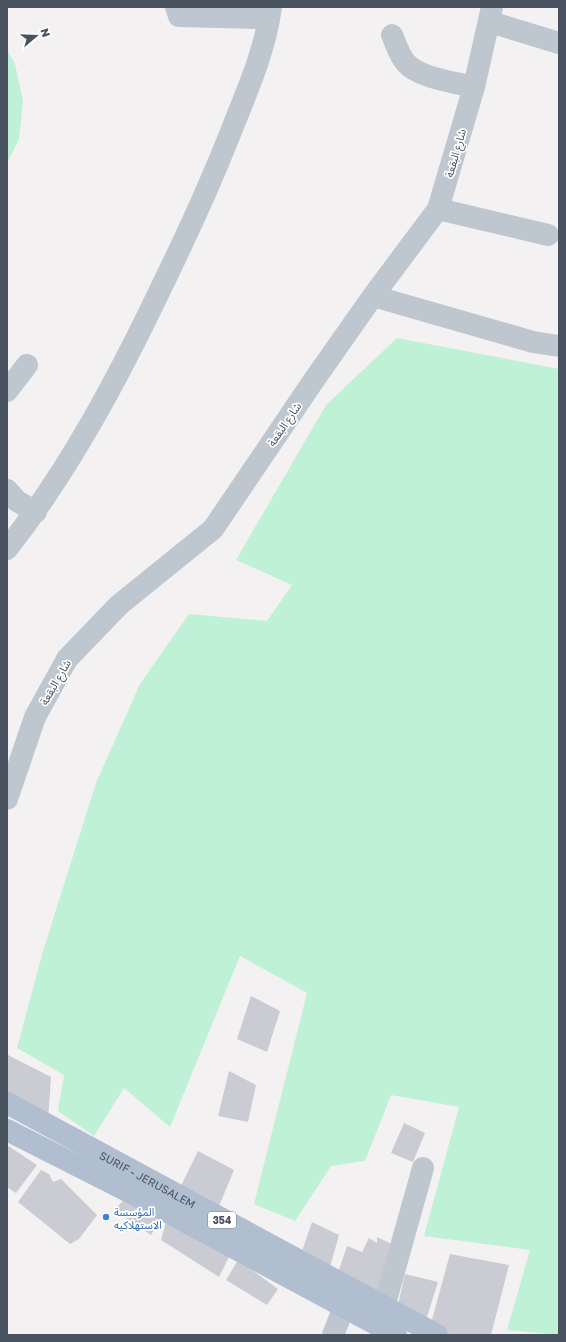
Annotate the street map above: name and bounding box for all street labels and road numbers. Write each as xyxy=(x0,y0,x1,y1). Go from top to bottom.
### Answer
street label: شارع البقعة xyxy=(442,127,470,179)
street label: شارع البقعة xyxy=(265,399,305,449)
street label: شارع البقعة xyxy=(37,657,75,708)
street label: SURIF - JERUSALEM xyxy=(98,1148,198,1210)
road number: 354 xyxy=(208,1212,236,1228)

